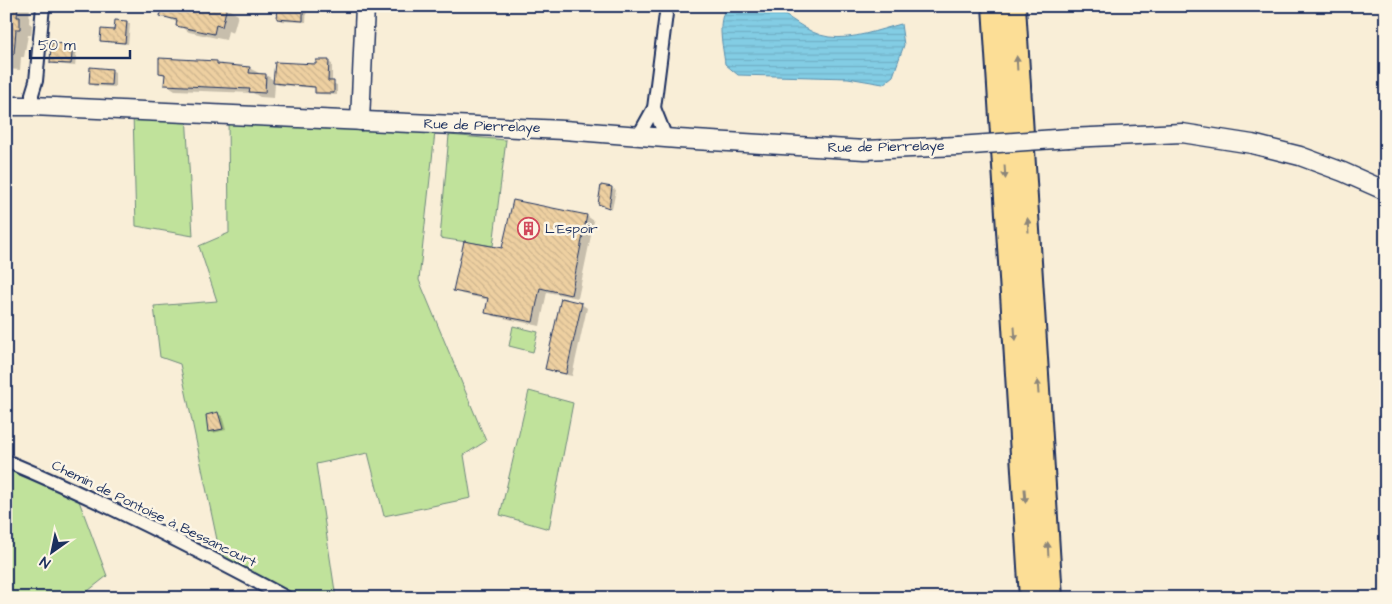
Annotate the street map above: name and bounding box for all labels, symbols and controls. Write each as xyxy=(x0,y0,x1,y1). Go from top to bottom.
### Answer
scale bar xyxy=(30,28,130,60)
text: 50 m xyxy=(38,35,76,56)
one-way arrow xyxy=(1013,54,1021,70)
street label: Rue de Pierrelaye xyxy=(423,114,541,138)
street label: Rue de Pierrelaye xyxy=(827,136,945,158)
one-way arrow xyxy=(1001,164,1009,180)
one-way arrow xyxy=(1023,216,1031,232)
building icon: L'Espoir xyxy=(517,217,541,241)
place label: L'Espoir xyxy=(545,219,598,239)
one-way arrow xyxy=(1011,327,1019,343)
one-way arrow xyxy=(1033,379,1041,395)
street label: Chemin de Pontoise à Bessancourt xyxy=(48,456,260,573)
one-way arrow xyxy=(1022,489,1030,505)
north arrow xyxy=(28,526,78,576)
one-way arrow xyxy=(1044,541,1052,557)
text: N xyxy=(36,551,55,573)

